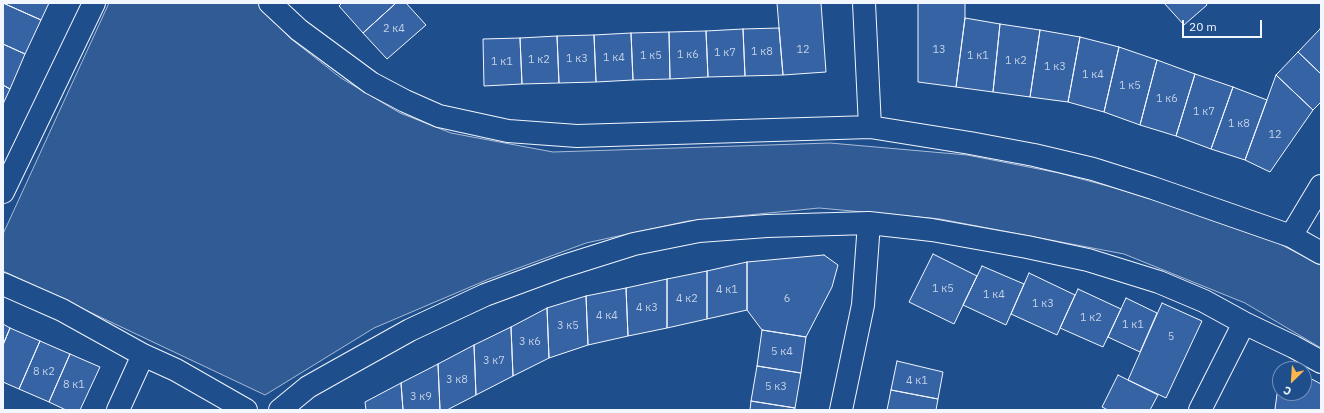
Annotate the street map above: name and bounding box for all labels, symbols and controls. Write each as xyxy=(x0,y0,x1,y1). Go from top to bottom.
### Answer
scale bar xyxy=(1184,12,1264,38)
text: 20 m xyxy=(1189,19,1217,34)
house number: 2 к4 xyxy=(383,22,405,36)
house number: 12 xyxy=(796,43,810,57)
house number: 13 xyxy=(932,43,946,57)
house number: 1 к8 xyxy=(751,45,773,59)
house number: 1 к7 xyxy=(714,46,736,60)
house number: 1 к6 xyxy=(677,48,699,62)
house number: 1 к5 xyxy=(640,49,662,63)
house number: 1 к1 xyxy=(967,49,989,63)
house number: 1 к4 xyxy=(603,51,625,65)
house number: 1 к3 xyxy=(566,52,588,66)
house number: 1 к2 xyxy=(528,53,550,67)
house number: 1 к2 xyxy=(1005,54,1027,68)
house number: 1 к1 xyxy=(491,55,513,69)
house number: 1 к3 xyxy=(1044,60,1066,74)
house number: 1 к4 xyxy=(1082,68,1104,82)
house number: 1 к5 xyxy=(1119,79,1141,93)
house number: 1 к6 xyxy=(1156,92,1178,106)
house number: 1 к7 xyxy=(1193,105,1215,119)
house number: 1 к8 xyxy=(1228,117,1250,131)
house number: 12 xyxy=(1268,128,1282,142)
house number: 1 к5 xyxy=(932,282,954,296)
house number: 4 к1 xyxy=(716,283,738,297)
house number: 1 к4 xyxy=(983,288,1005,302)
house number: 4 к2 xyxy=(676,292,698,306)
house number: 6 xyxy=(784,292,790,306)
house number: 1 к3 xyxy=(1032,297,1054,311)
house number: 4 к3 xyxy=(636,301,658,315)
house number: 4 к4 xyxy=(596,309,618,323)
house number: 1 к2 xyxy=(1080,311,1102,325)
house number: 1 к1 xyxy=(1122,318,1144,332)
house number: 3 к5 xyxy=(557,319,579,333)
house number: 5 xyxy=(1168,330,1174,344)
house number: 3 к6 xyxy=(519,335,541,349)
house number: 5 к4 xyxy=(771,345,793,359)
house number: 3 к7 xyxy=(483,354,505,368)
north arrow xyxy=(1272,361,1312,401)
house number: 8 к2 xyxy=(33,365,55,379)
house number: 3 к8 xyxy=(446,373,468,387)
house number: 4 к1 xyxy=(906,374,928,388)
house number: 8 к1 xyxy=(63,378,85,392)
house number: 5 к3 xyxy=(765,380,787,394)
text: С xyxy=(1281,383,1294,399)
house number: 3 к9 xyxy=(410,390,432,404)

